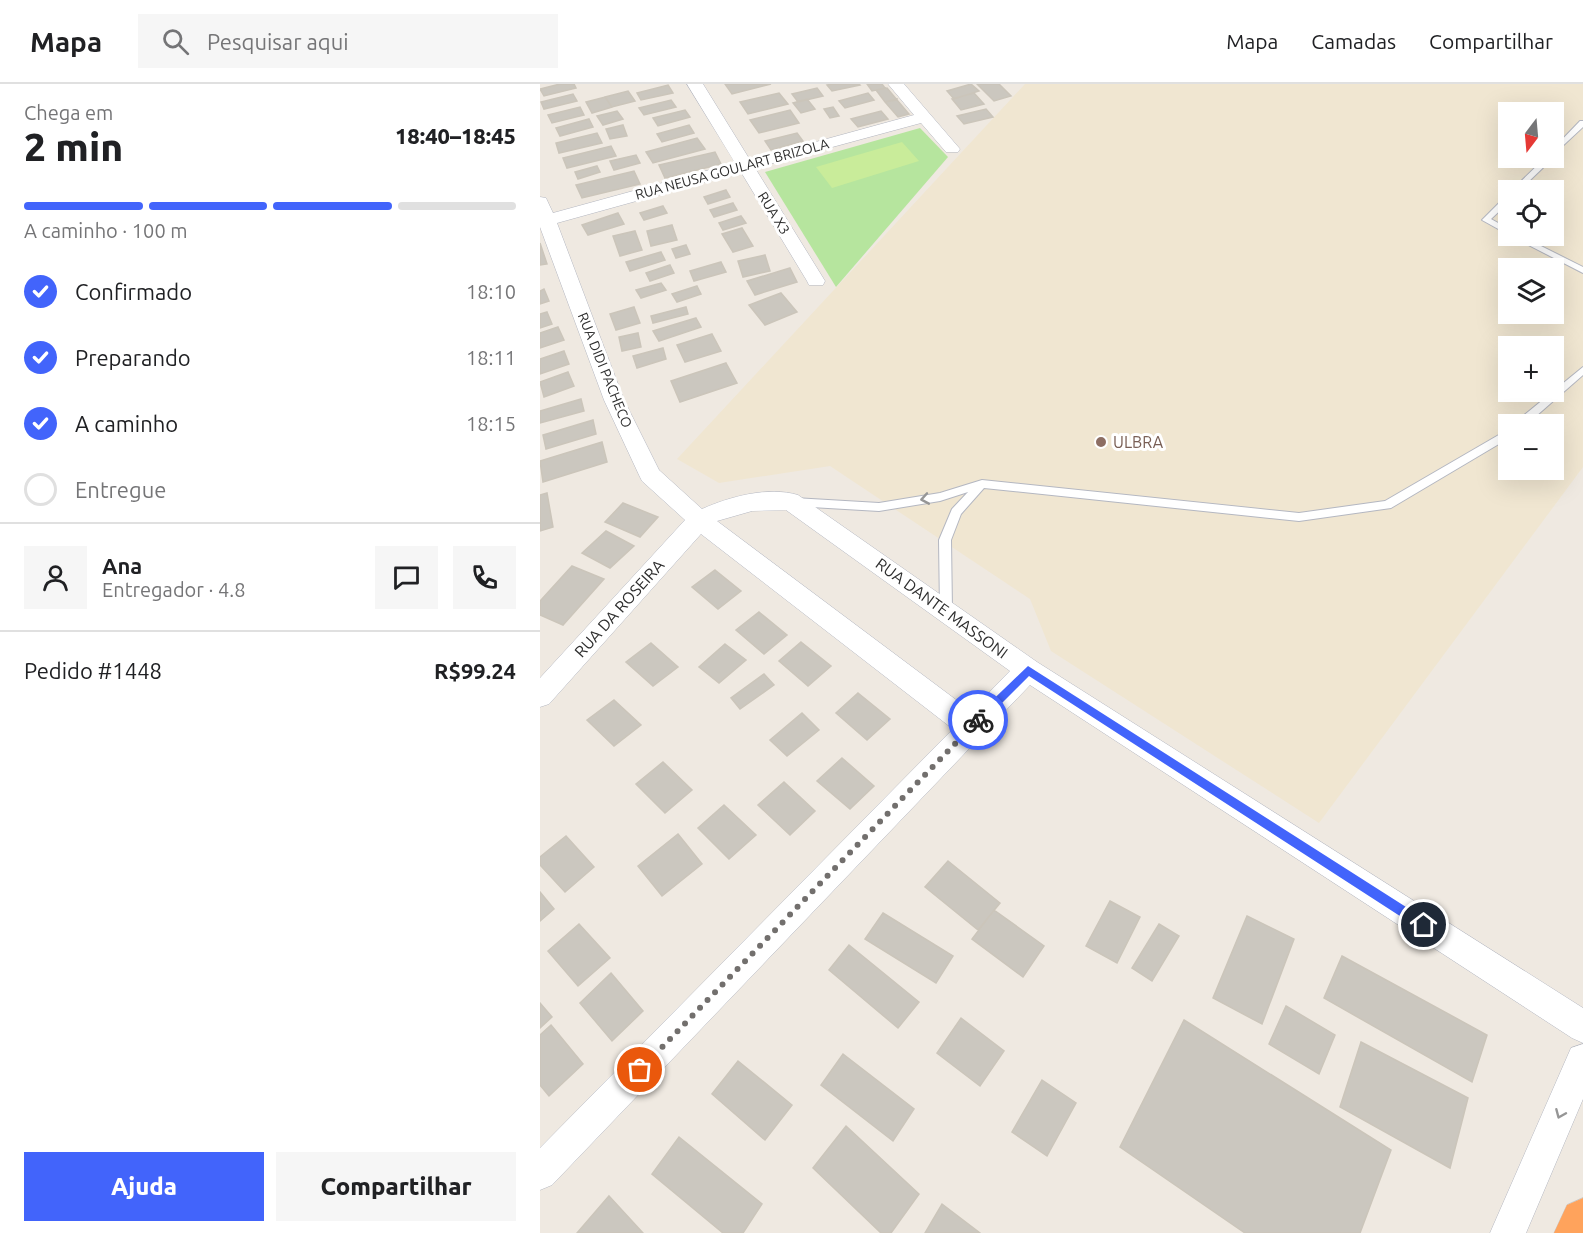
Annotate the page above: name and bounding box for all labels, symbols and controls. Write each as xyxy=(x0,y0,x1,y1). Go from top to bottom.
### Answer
search box xyxy=(138,14,558,68)
icon: search xyxy=(159,25,192,58)
text: Mapa xyxy=(30,26,102,57)
text: Pesquisar aqui xyxy=(207,29,349,54)
text: Mapa xyxy=(1226,29,1278,53)
text: Camadas xyxy=(1311,29,1396,53)
text: Compartilhar xyxy=(1429,29,1553,53)
text: Chega em xyxy=(24,101,113,124)
north arrow xyxy=(1498,102,1564,168)
map controls xyxy=(1498,102,1564,480)
text: 18:40–18:45 xyxy=(395,123,516,148)
text: 2 min xyxy=(24,125,123,168)
street label: RUA NEUSA GOULART BRIZOLA xyxy=(633,135,831,203)
button: locate xyxy=(1498,180,1564,246)
street label: RUA X3 xyxy=(755,189,793,237)
text: A caminho · 100 m xyxy=(24,219,188,242)
button: layers xyxy=(1498,258,1564,324)
icon: check xyxy=(24,275,57,308)
text: Confirmado xyxy=(75,279,192,304)
text: 18:10 xyxy=(466,280,516,303)
street label: RUA DIDI PACHECO xyxy=(575,310,635,430)
button: + xyxy=(1498,336,1564,402)
icon: check xyxy=(24,341,57,374)
text: Preparando xyxy=(75,345,191,370)
text: 18:11 xyxy=(466,346,516,369)
icon: check xyxy=(24,407,57,440)
text: A caminho xyxy=(75,411,178,436)
text: 18:15 xyxy=(466,412,516,435)
button: − xyxy=(1498,414,1564,480)
place label: ULBRA xyxy=(1113,433,1164,451)
marker: ULBRA xyxy=(1094,435,1108,449)
text: Entregue xyxy=(75,477,166,502)
one-way arrow xyxy=(920,492,930,505)
button: person xyxy=(24,546,87,609)
button: chat xyxy=(375,546,438,609)
button: phone xyxy=(453,546,516,609)
text: Ana xyxy=(102,553,142,578)
street label: RUA DANTE MASSONI xyxy=(873,554,1011,662)
street label: RUA DA ROSEIRA xyxy=(571,555,668,660)
text: Entregador · 4.8 xyxy=(102,578,245,601)
text: Pedido #1448 xyxy=(24,658,162,683)
text: R$99.24 xyxy=(434,658,516,683)
courier xyxy=(948,690,1008,750)
icon: bike xyxy=(962,704,995,737)
pin xyxy=(1398,899,1449,950)
icon: home xyxy=(1407,908,1440,941)
pin xyxy=(614,1044,665,1095)
icon: bag xyxy=(623,1053,656,1086)
one-way arrow xyxy=(1555,1107,1567,1118)
button: Ajuda xyxy=(24,1152,264,1221)
button: Compartilhar xyxy=(276,1152,516,1221)

